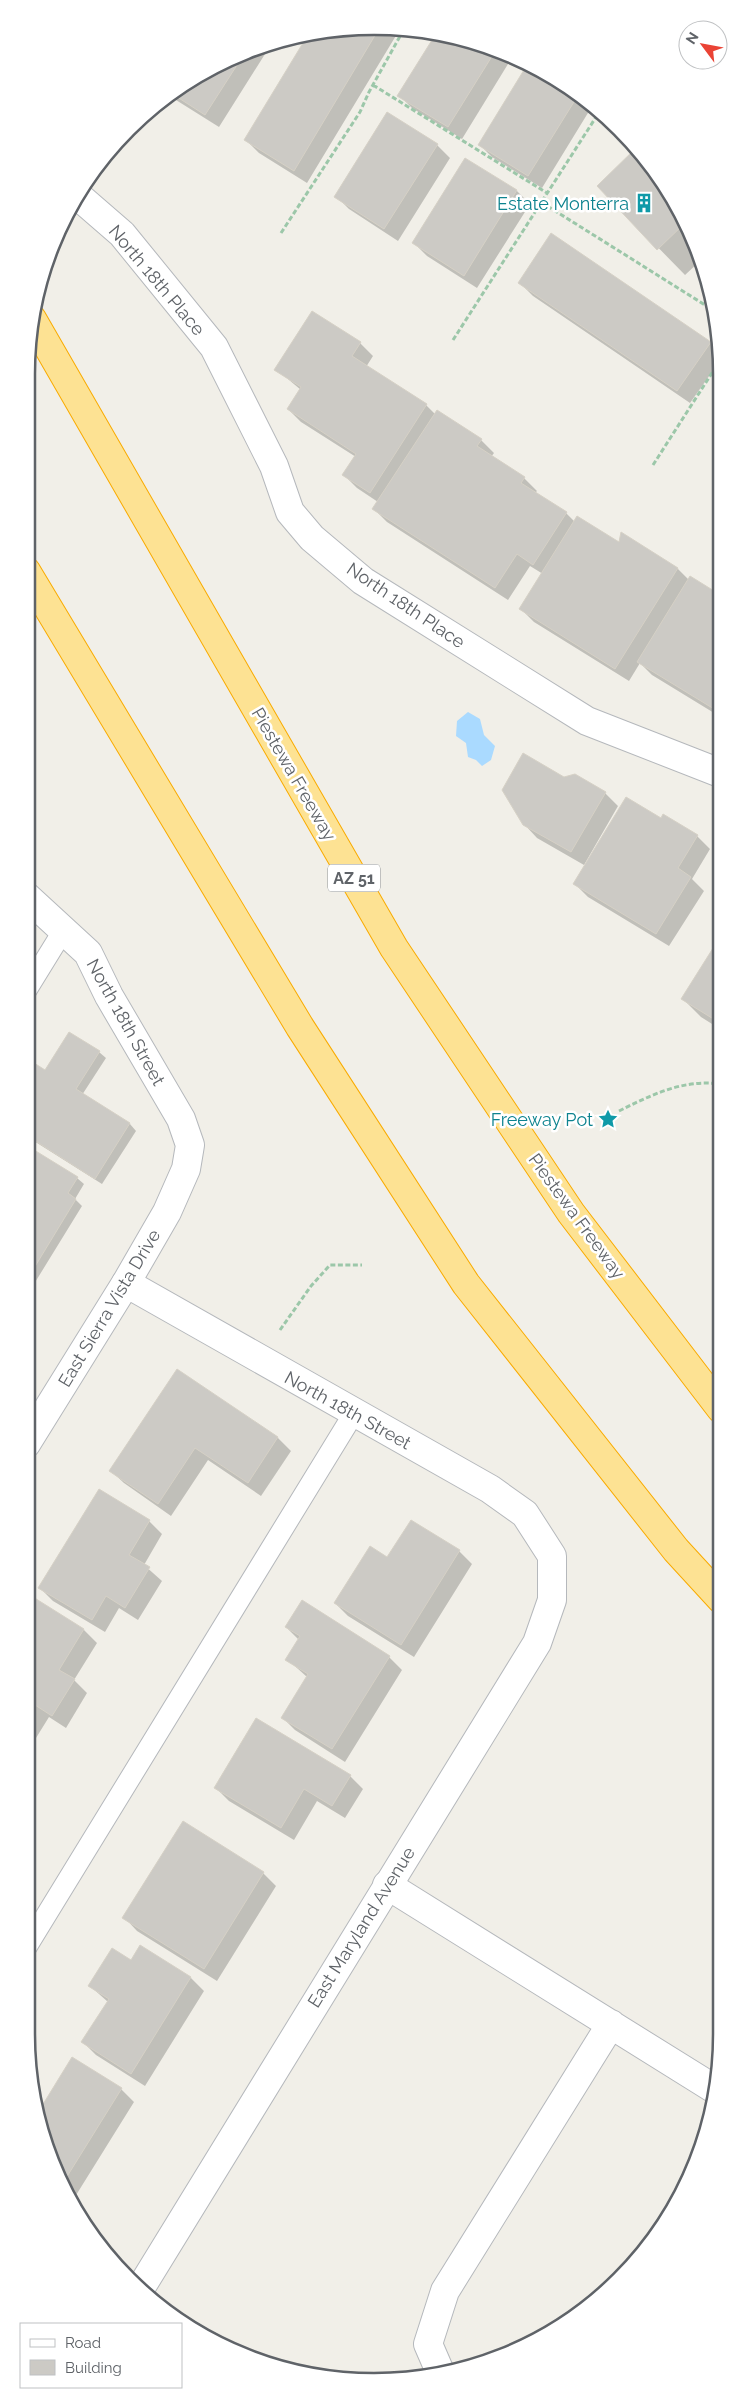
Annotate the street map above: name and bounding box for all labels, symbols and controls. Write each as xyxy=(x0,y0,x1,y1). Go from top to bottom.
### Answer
north arrow xyxy=(678,20,728,70)
text: N xyxy=(682,29,702,47)
building icon: Estate Monterra xyxy=(633,192,655,214)
place label: Estate Monterra xyxy=(497,193,629,214)
street label: North 18th Place xyxy=(105,221,210,340)
street label: North 18th Place xyxy=(343,558,469,652)
street label: Piestewa Freeway xyxy=(247,704,341,844)
road number: AZ 51 xyxy=(328,864,380,891)
street label: North 18th Street xyxy=(83,955,169,1089)
place icon: Freeway Pot xyxy=(597,1108,619,1130)
place label: Freeway Pot xyxy=(491,1109,593,1130)
street label: Piestewa Freeway xyxy=(524,1149,630,1283)
street label: East Sierra Vista Drive xyxy=(54,1225,165,1391)
street label: North 18th Street xyxy=(281,1367,415,1453)
street label: East Maryland Avenue xyxy=(303,1843,419,2011)
legend xyxy=(20,2323,182,2388)
text: Road xyxy=(65,2334,101,2352)
text: Building xyxy=(65,2359,122,2377)

